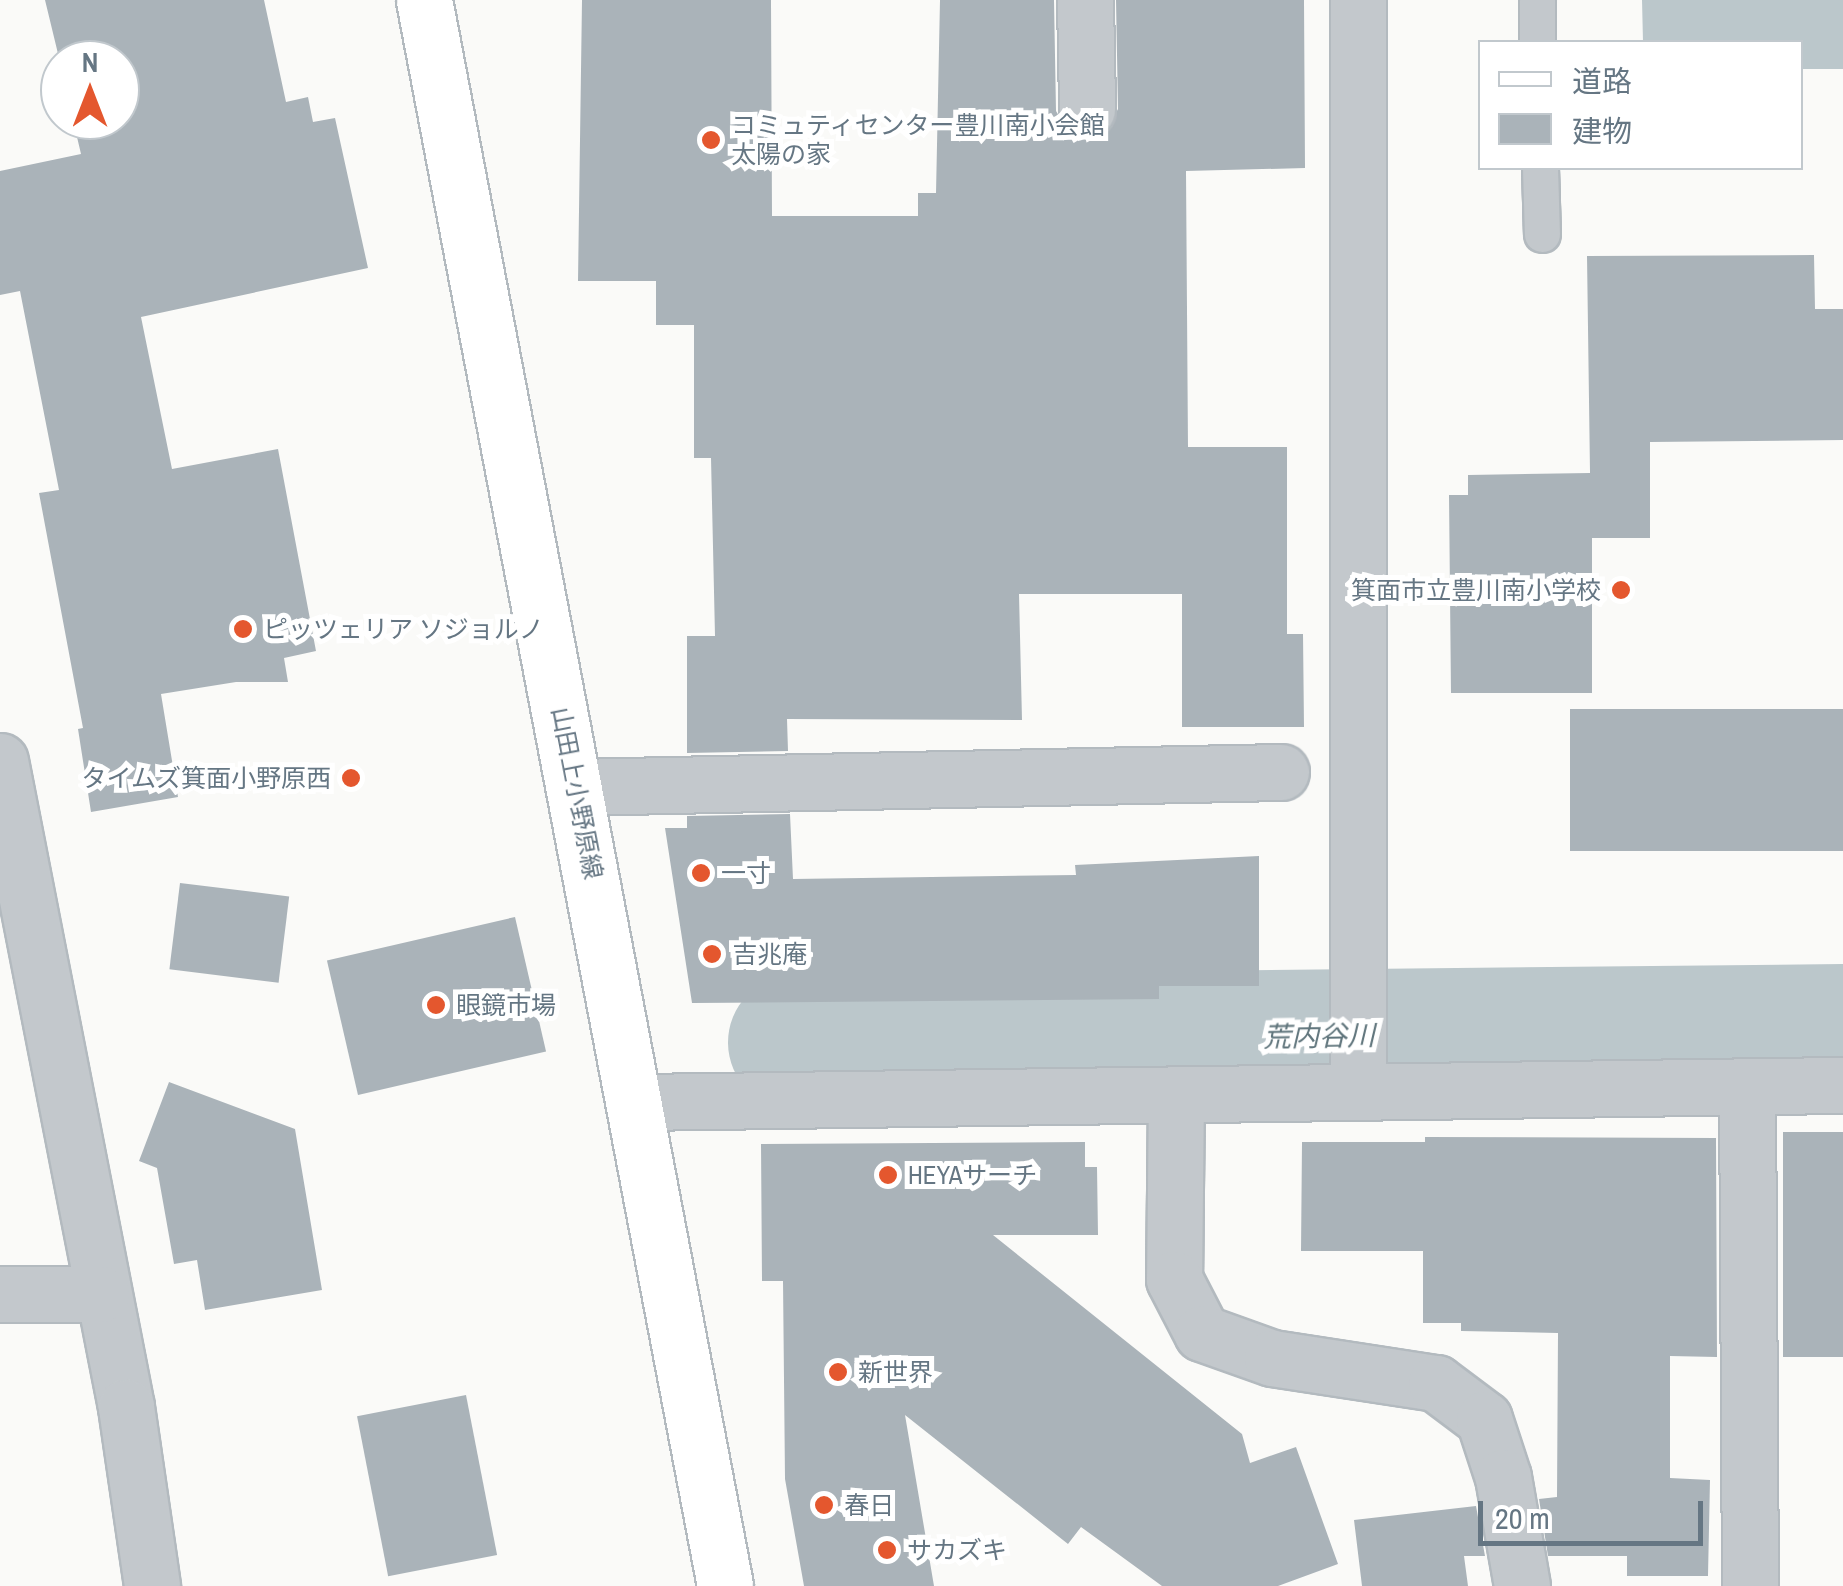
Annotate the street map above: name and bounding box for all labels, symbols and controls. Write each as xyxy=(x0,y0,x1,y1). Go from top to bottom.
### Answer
north arrow xyxy=(40,40,140,140)
legend xyxy=(1478,40,1803,170)
text: N xyxy=(82,43,98,81)
text: 道路 xyxy=(1572,61,1632,101)
place label: コミュティセンター豊川南小会館 太陽の家 xyxy=(731,111,1106,170)
text: 建物 xyxy=(1572,111,1632,151)
marker: コミュティセンター豊川南小会館 太陽の家 xyxy=(700,129,722,151)
place label: 箕面市立豊川南小学校 xyxy=(1351,575,1601,605)
marker: 箕面市立豊川南小学校 xyxy=(1610,579,1632,601)
place label: ピッツェリア ソジョルノ xyxy=(263,614,544,644)
marker: ピッツェリア ソジョルノ xyxy=(232,618,254,640)
street label: 山田上小野原線 xyxy=(546,704,608,882)
place label: タイムズ箕面小野原西 xyxy=(81,763,331,793)
marker: タイムズ箕面小野原西 xyxy=(340,767,362,789)
place label: 一寸 xyxy=(721,858,771,888)
marker: 一寸 xyxy=(690,862,712,884)
place label: 吉兆庵 xyxy=(732,939,807,969)
marker: 吉兆庵 xyxy=(701,943,723,965)
place label: 眼鏡市場 xyxy=(456,990,556,1020)
marker: 眼鏡市場 xyxy=(425,994,447,1016)
water label: 荒内谷川 xyxy=(1263,1018,1375,1054)
place label: HEYAサーチ xyxy=(908,1160,1037,1190)
marker: HEYAサーチ xyxy=(877,1164,899,1186)
place label: 新世界 xyxy=(858,1357,933,1387)
marker: 新世界 xyxy=(827,1361,849,1383)
scale bar xyxy=(1483,1481,1708,1543)
place label: 春日 xyxy=(844,1490,894,1520)
marker: 春日 xyxy=(813,1494,835,1516)
text: 20 m xyxy=(1495,1498,1550,1538)
place label: サカズキ xyxy=(907,1535,1007,1565)
marker: サカズキ xyxy=(876,1539,898,1561)

